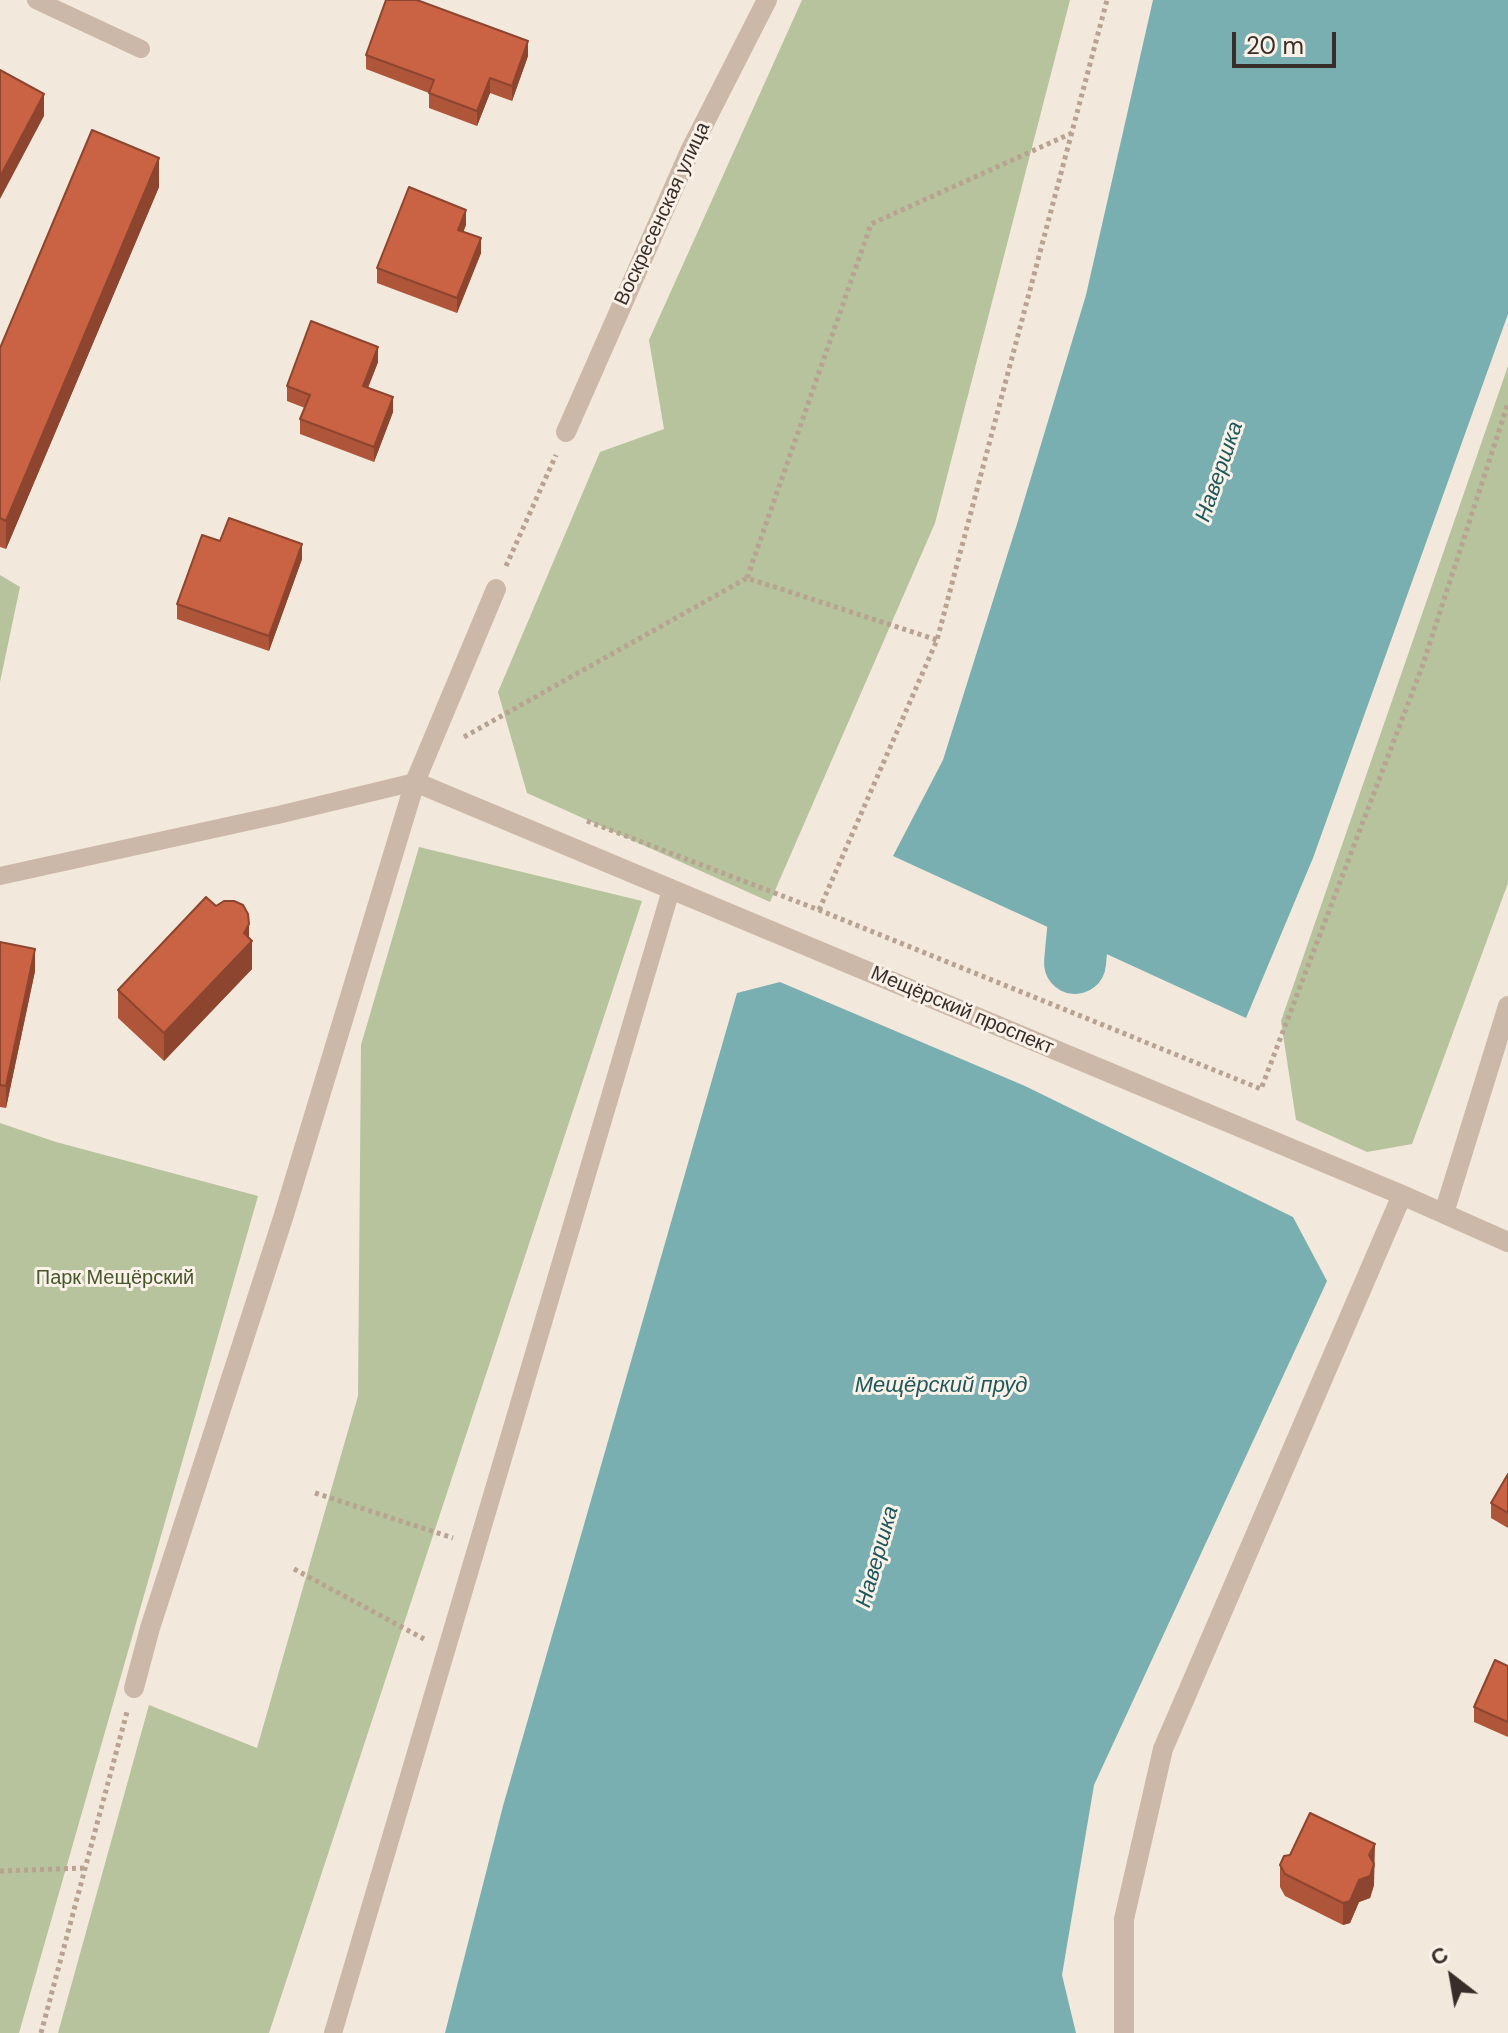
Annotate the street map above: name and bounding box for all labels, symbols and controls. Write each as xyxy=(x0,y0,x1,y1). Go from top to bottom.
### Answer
scale bar xyxy=(1236,16,1340,66)
text: 20 m xyxy=(1246,30,1304,61)
street label: Воскресенская улица xyxy=(610,119,716,309)
water label: Навершка xyxy=(1191,418,1249,526)
street label: Мещёрский проспект xyxy=(867,962,1057,1060)
park label: Парк Мещёрский xyxy=(36,1267,194,1291)
water label: Мещёрский пруд xyxy=(855,1373,1027,1399)
water label: Навершка xyxy=(851,1503,905,1611)
north arrow xyxy=(1412,1937,1492,2017)
text: С xyxy=(1425,1939,1454,1973)

